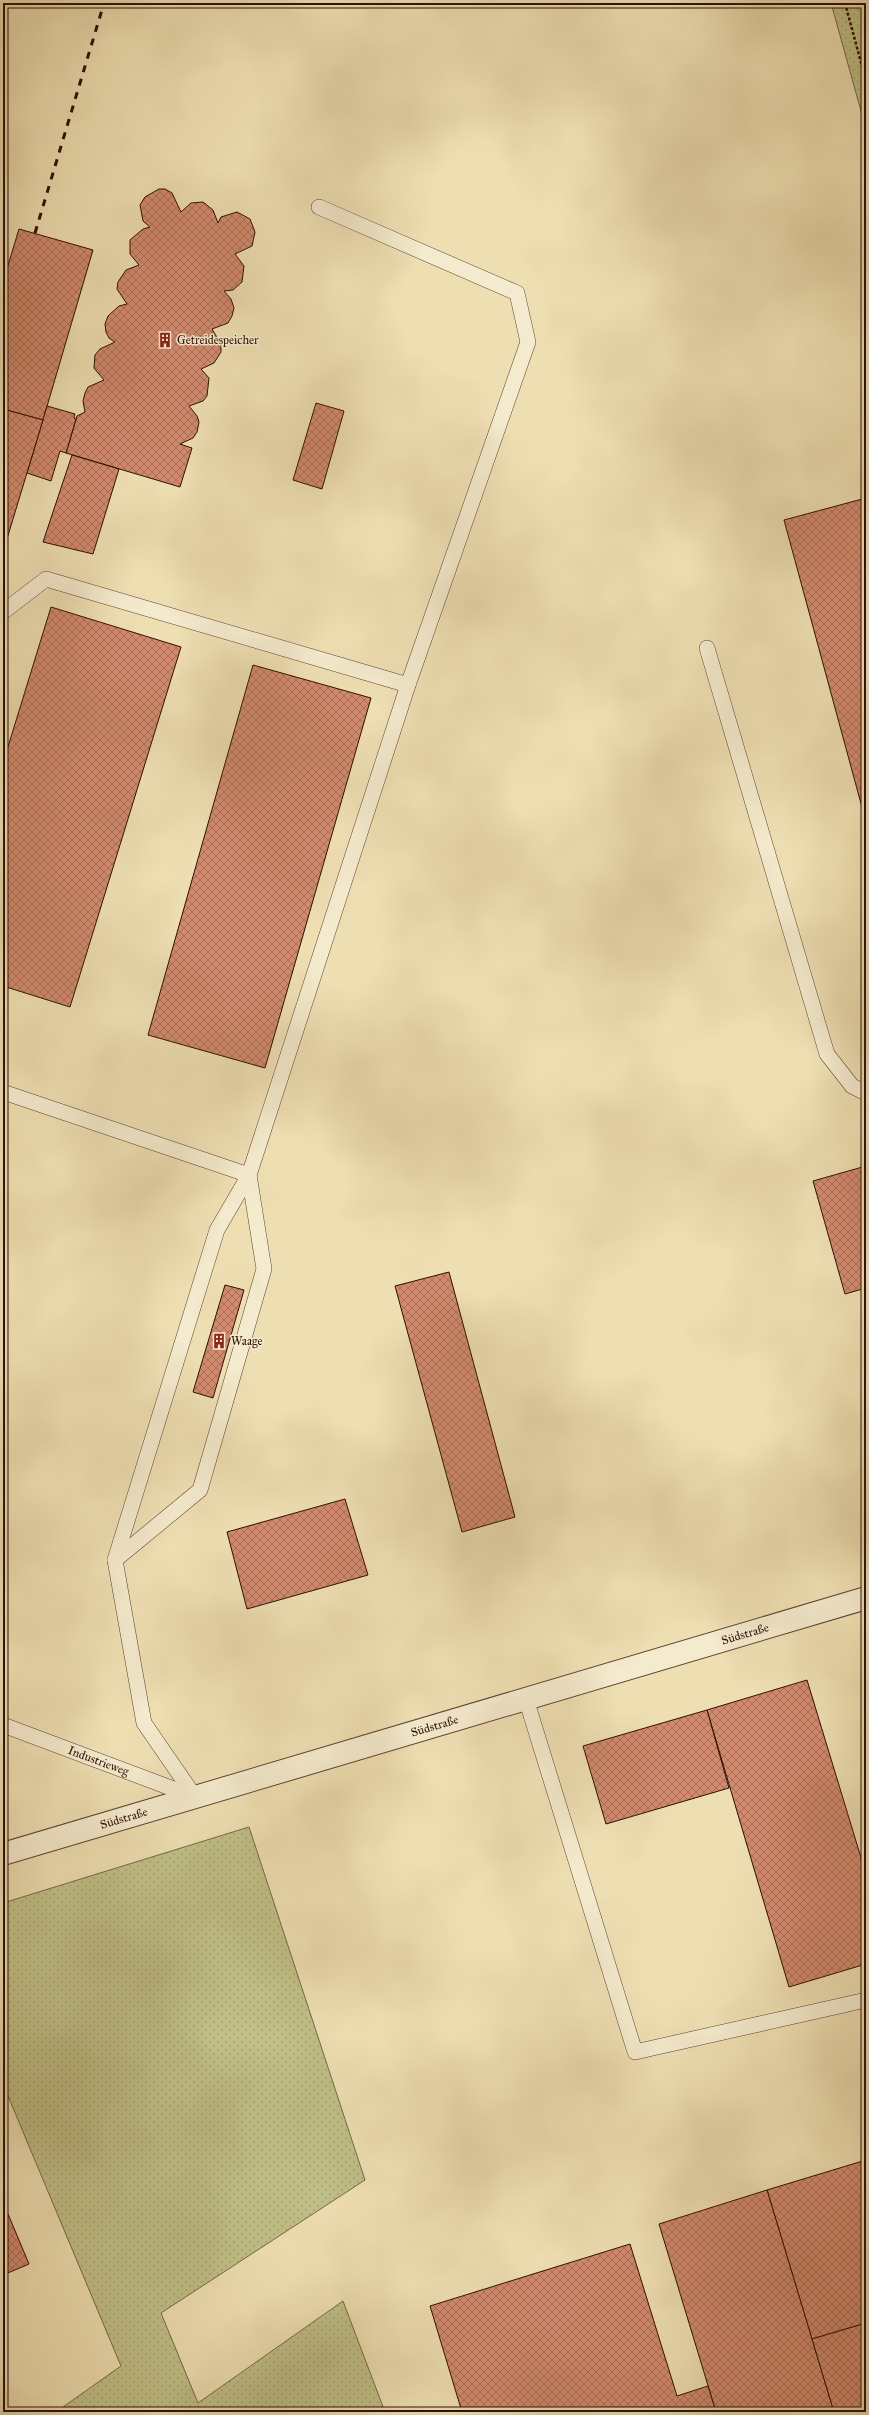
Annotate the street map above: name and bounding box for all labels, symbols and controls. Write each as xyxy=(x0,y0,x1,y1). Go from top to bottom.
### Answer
building icon: Getreidespeicher xyxy=(156,331,174,349)
place label: Getreidespeicher xyxy=(177,333,259,347)
building icon: Waage xyxy=(210,1332,228,1350)
place label: Waage xyxy=(231,1334,263,1349)
street label: Südstraße xyxy=(720,1620,770,1648)
street label: Südstraße xyxy=(409,1712,460,1740)
street label: Industrieweg xyxy=(66,1743,131,1780)
street label: Südstraße xyxy=(98,1805,149,1832)

